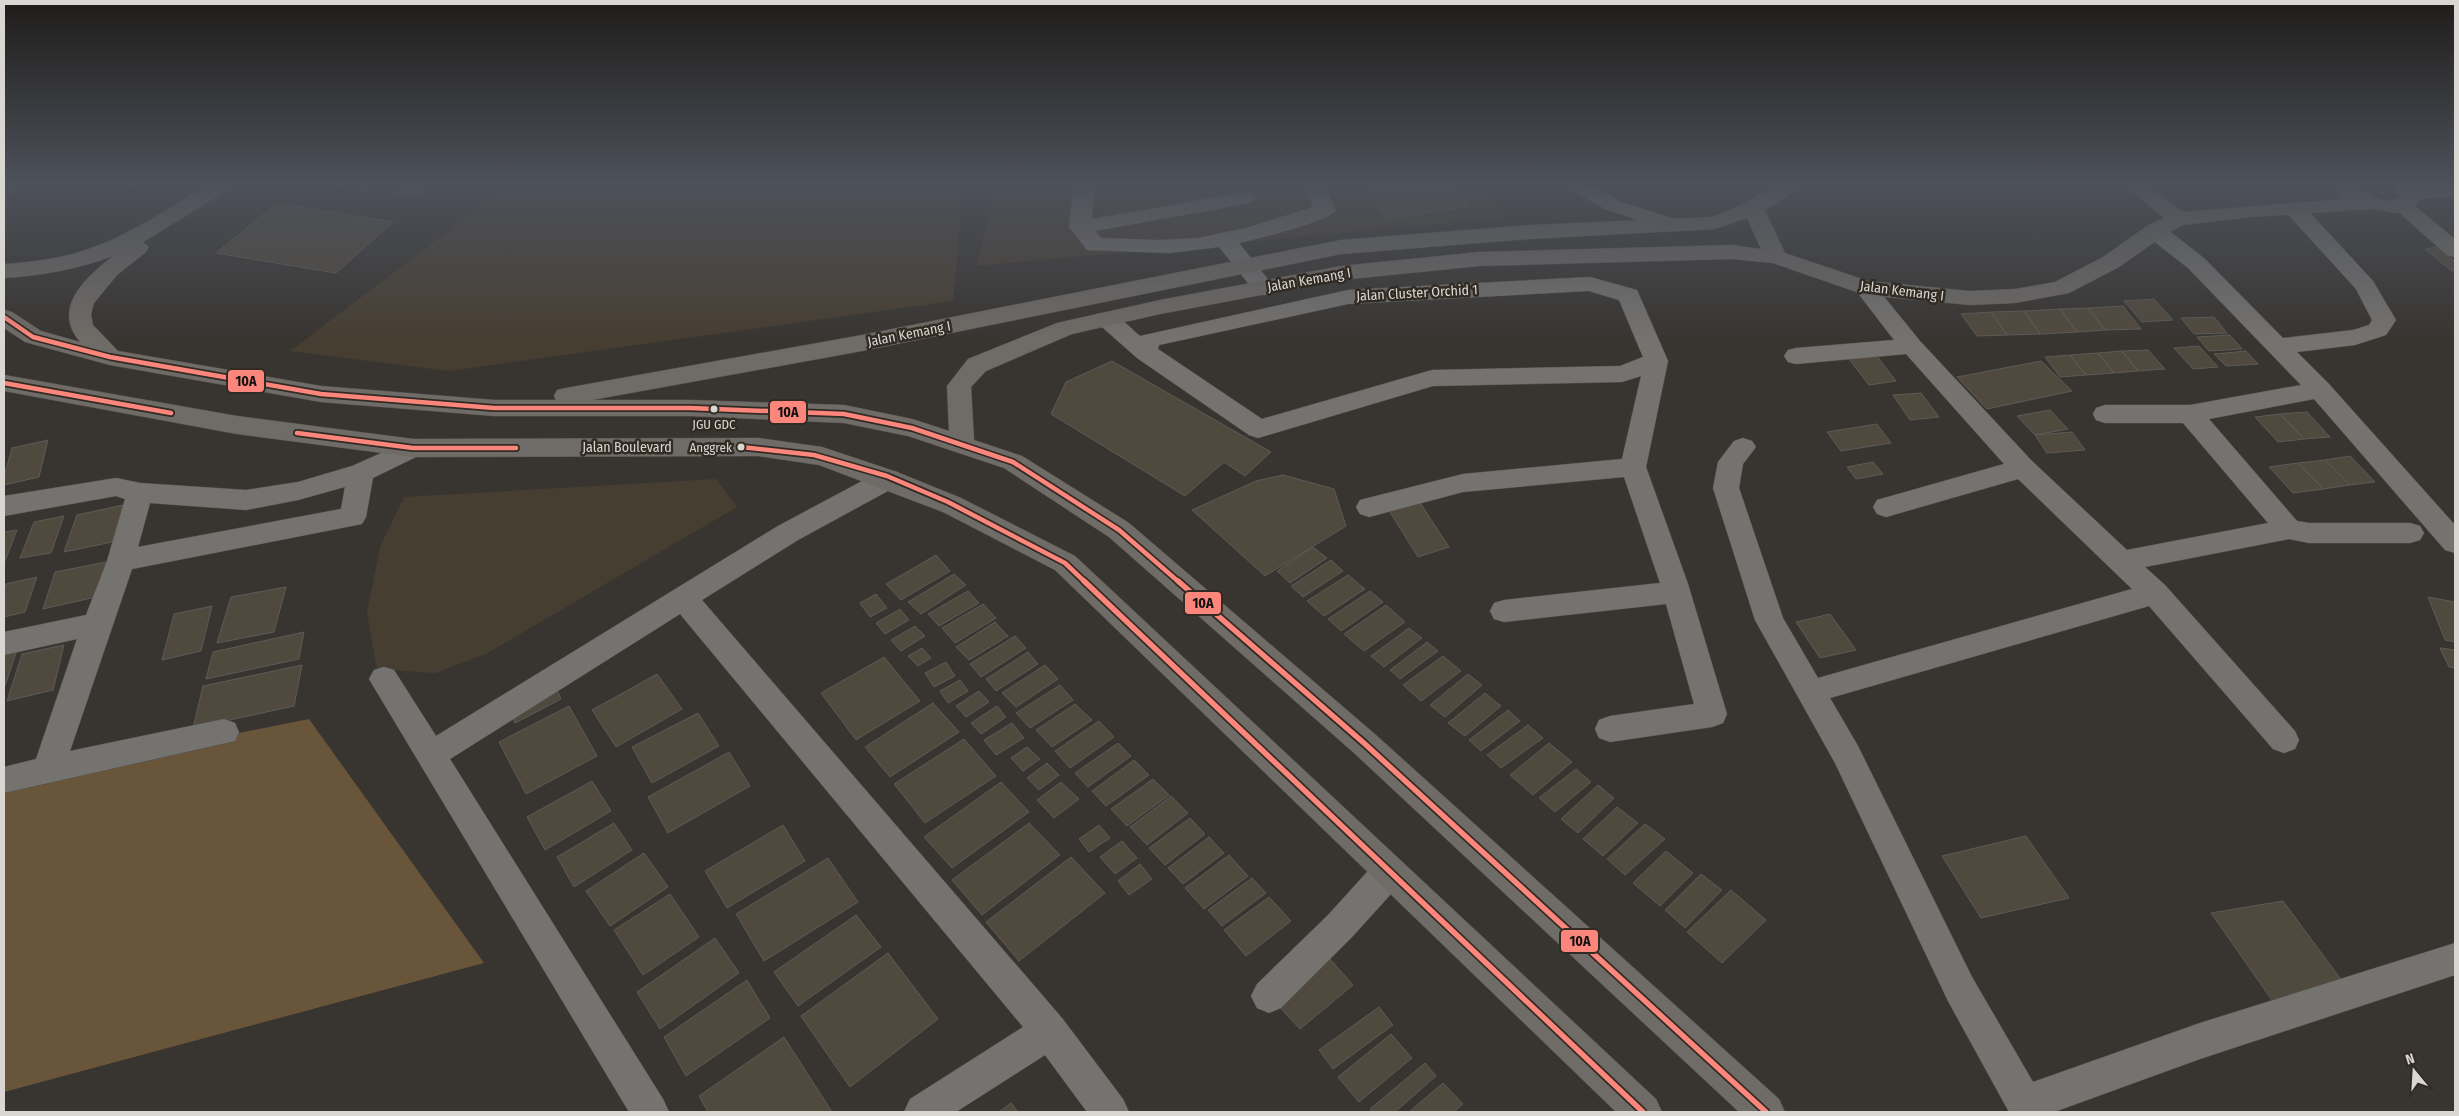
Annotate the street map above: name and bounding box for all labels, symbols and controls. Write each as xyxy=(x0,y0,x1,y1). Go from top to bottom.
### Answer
street label: Jalan Kemang I xyxy=(1266,264,1352,296)
street label: Jalan Kemang I xyxy=(1859,277,1945,305)
street label: Jalan Cluster Orchid 1 xyxy=(1356,281,1478,305)
street label: Jalan Kemang I xyxy=(866,318,952,350)
line badge: 10A xyxy=(227,369,265,393)
text: 10A xyxy=(235,373,257,390)
line badge: 10A xyxy=(769,400,807,424)
marker: JGU GDC xyxy=(709,404,719,414)
text: 10A xyxy=(777,404,799,421)
place label: JGU GDC xyxy=(692,417,736,432)
street label: Jalan Boulevard xyxy=(582,439,672,456)
place label: Anggrek xyxy=(689,440,733,455)
marker: Anggrek xyxy=(736,442,746,452)
line badge: 10A xyxy=(1184,591,1222,615)
text: 10A xyxy=(1192,595,1214,612)
line badge: 10A xyxy=(1560,929,1599,953)
text: 10A xyxy=(1569,933,1591,950)
north arrow xyxy=(2389,1046,2439,1096)
text: N xyxy=(2404,1050,2417,1068)

